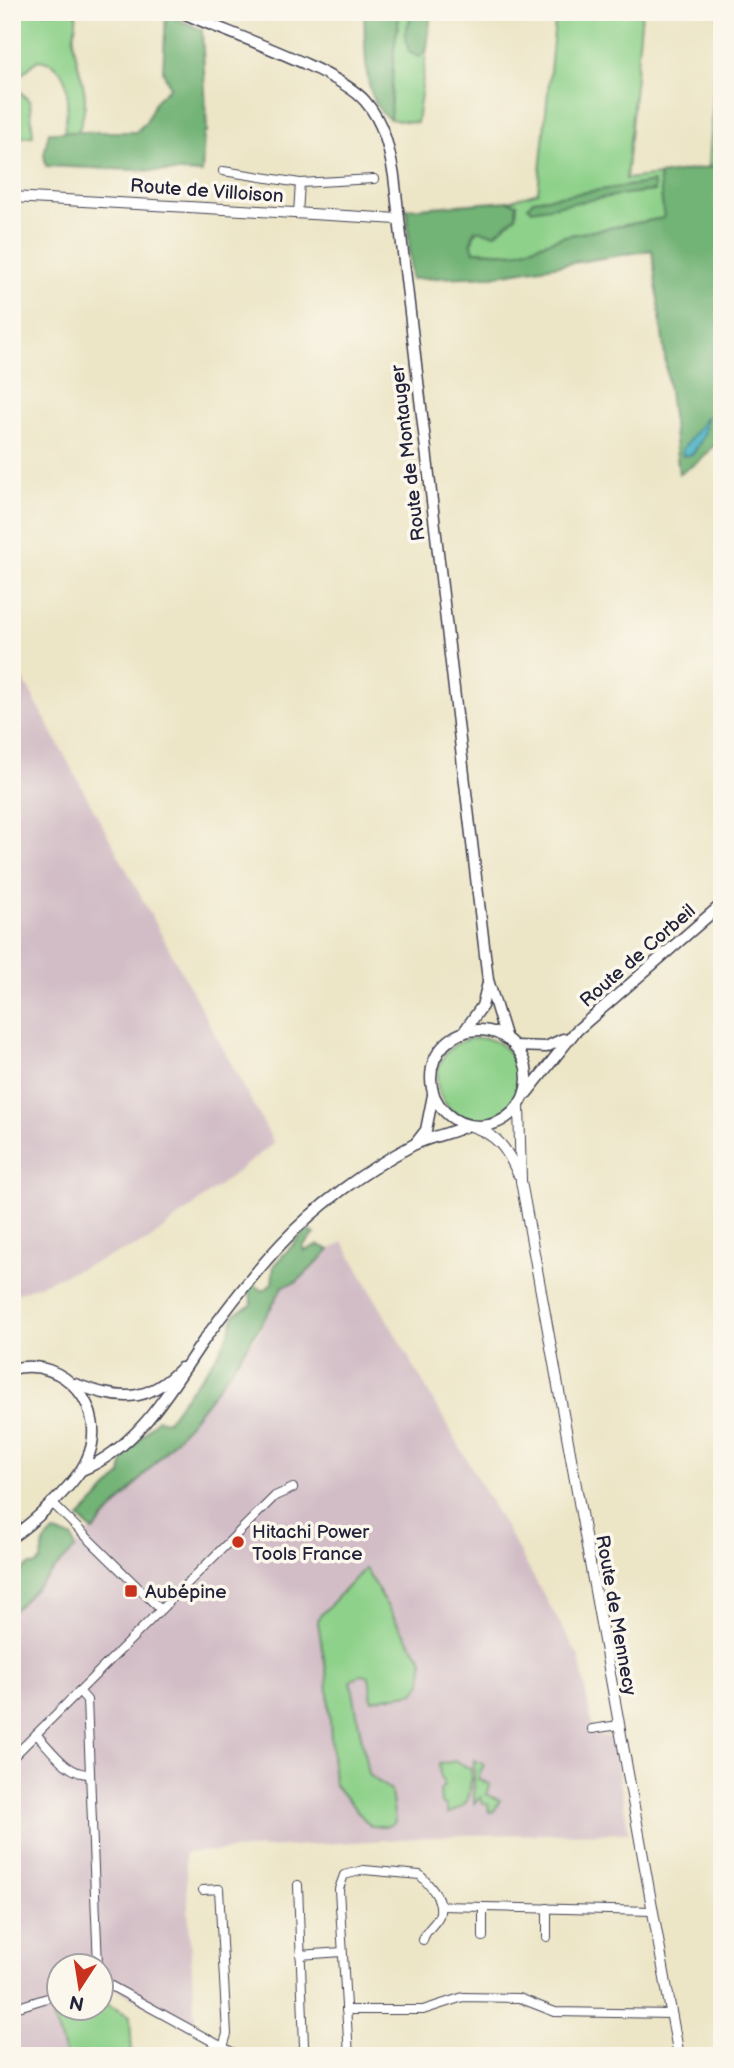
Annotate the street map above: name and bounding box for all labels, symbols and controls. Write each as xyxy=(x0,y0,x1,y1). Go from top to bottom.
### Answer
street label: Route de Villoison xyxy=(129,175,284,208)
street label: Route de Montauger xyxy=(386,362,431,542)
street label: Route de Corbeil xyxy=(576,900,700,1013)
place label: Hitachi Power Tools France xyxy=(252,1521,370,1566)
street label: Route de Mennecy xyxy=(590,1533,641,1698)
marker: Hitachi Power Tools France xyxy=(230,1534,246,1550)
place label: Aubépine xyxy=(145,1581,227,1604)
marker: Aubépine xyxy=(123,1583,139,1599)
north arrow xyxy=(46,1952,116,2022)
text: N xyxy=(67,1989,86,2015)

